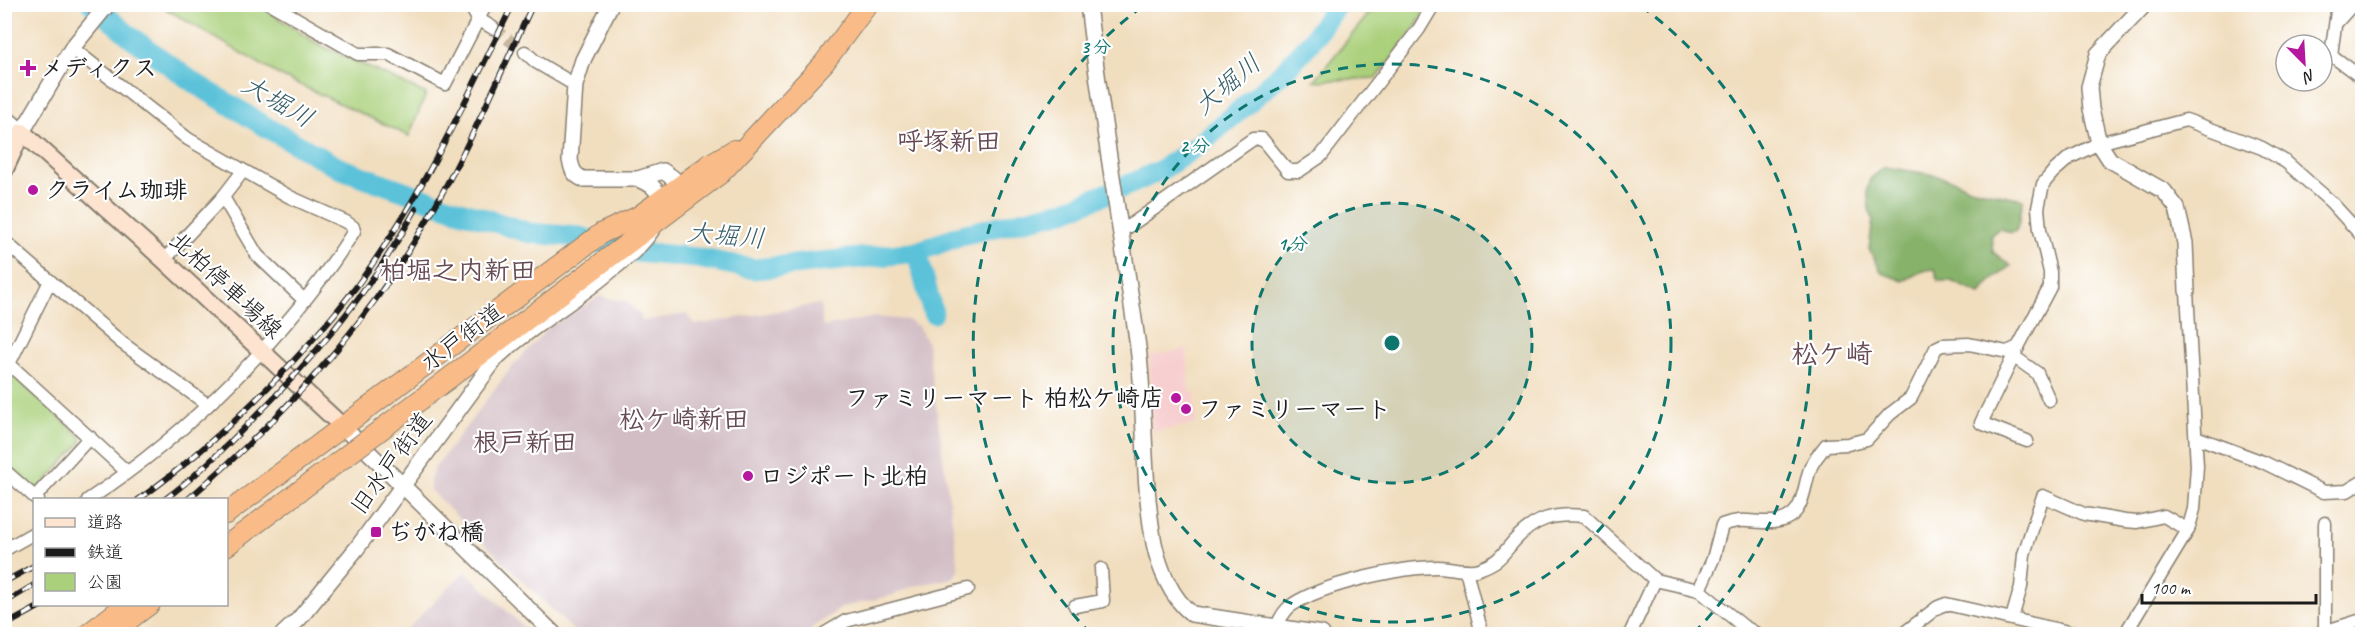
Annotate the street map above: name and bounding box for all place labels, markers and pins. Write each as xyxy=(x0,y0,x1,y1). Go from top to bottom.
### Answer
place label: メディクス xyxy=(40,53,157,83)
marker: メディクス xyxy=(21,61,35,75)
place label: クライム珈琲 xyxy=(45,175,188,205)
marker: クライム珈琲 xyxy=(26,183,40,197)
centre of rings xyxy=(1382,333,1402,353)
place label: ファミリーマート 柏松ケ崎店 xyxy=(845,383,1164,413)
marker: ファミリーマート 柏松ケ崎店 xyxy=(1169,391,1183,405)
place label: ファミリーマート xyxy=(1198,394,1391,424)
marker: ファミリーマート xyxy=(1179,402,1193,416)
place label: ロジポート北柏 xyxy=(760,461,928,491)
marker: ロジポート北柏 xyxy=(741,469,755,483)
place label: ぢがね橋 xyxy=(388,517,484,547)
marker: ぢがね橋 xyxy=(369,525,383,539)

